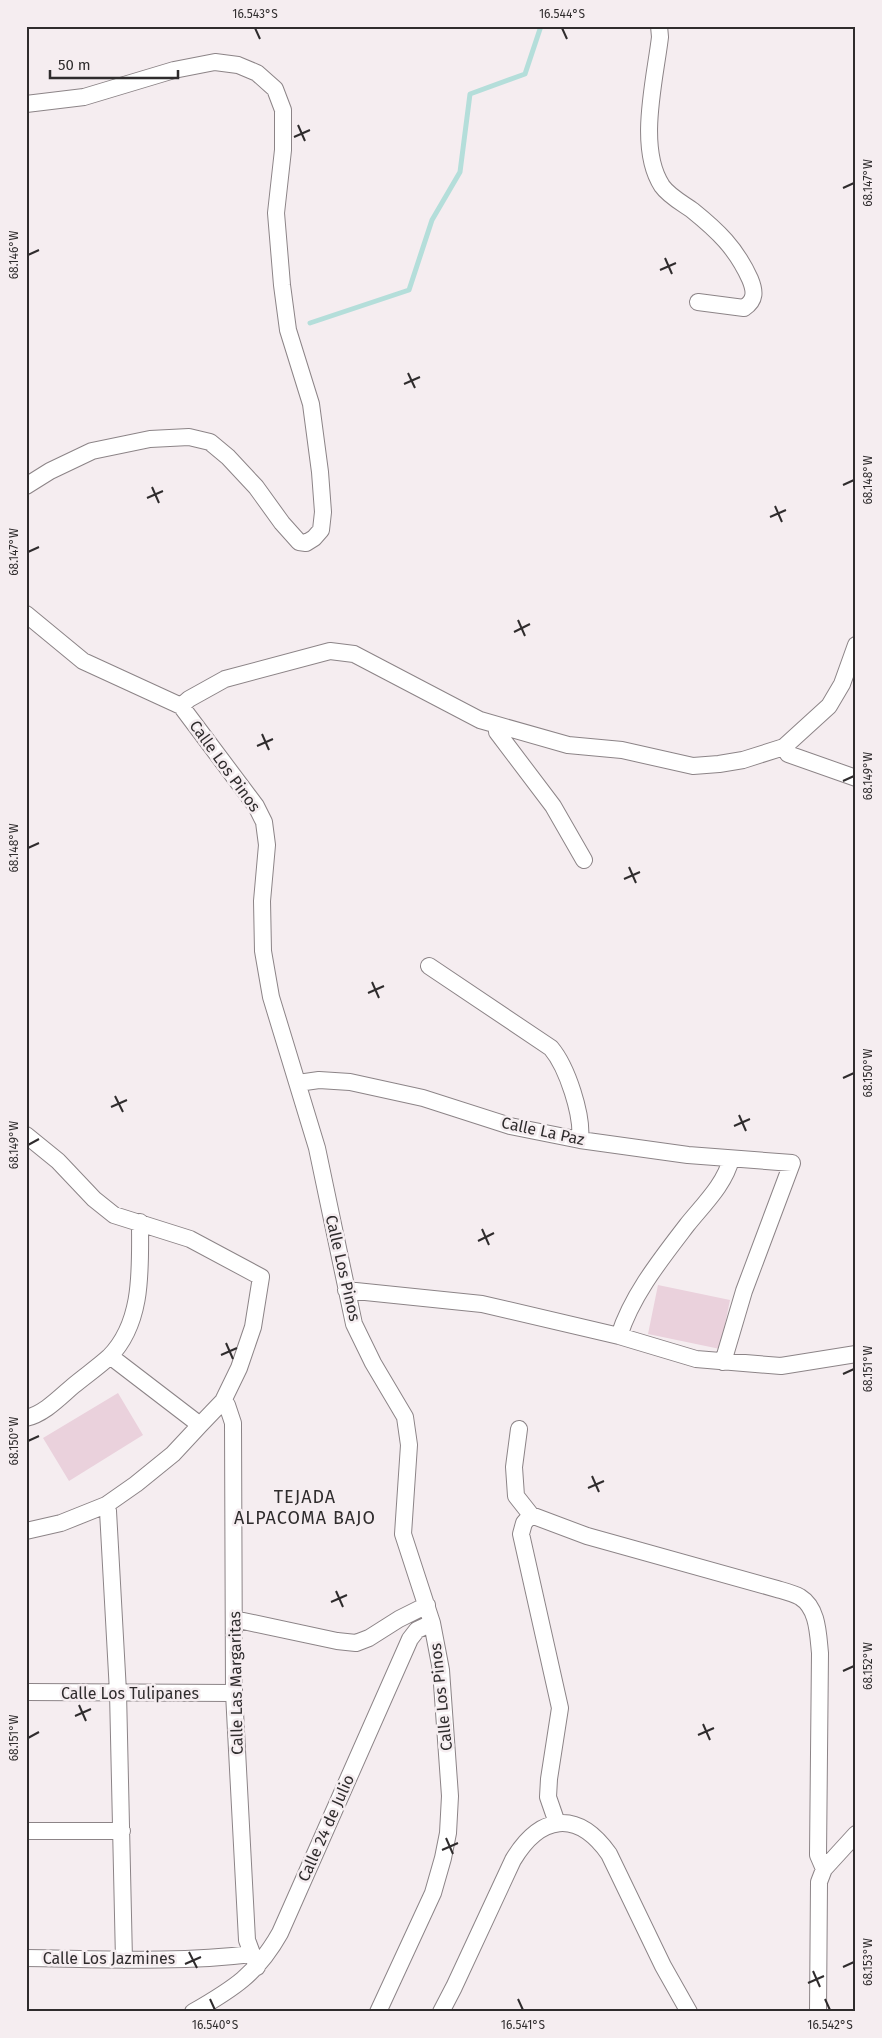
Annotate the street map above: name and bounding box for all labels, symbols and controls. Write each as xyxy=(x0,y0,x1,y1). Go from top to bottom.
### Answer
text: 16.543°S xyxy=(232,7,278,21)
text: 16.544°S xyxy=(539,7,586,21)
scale bar xyxy=(50,48,178,80)
text: 50 m xyxy=(58,56,91,74)
text: 68.147°W xyxy=(861,159,875,207)
text: 68.146°W xyxy=(7,231,21,279)
text: 68.148°W xyxy=(861,455,875,505)
text: 68.147°W xyxy=(7,528,21,576)
street label: Calle Los Pinos xyxy=(186,717,264,815)
text: 68.149°W xyxy=(861,752,875,800)
text: 68.148°W xyxy=(7,823,21,873)
text: 68.150°W xyxy=(861,1049,875,1097)
street label: Calle La Paz xyxy=(500,1113,586,1149)
text: 68.149°W xyxy=(7,1121,21,1169)
street label: Calle Los Pinos xyxy=(322,1213,364,1323)
text: 68.151°W xyxy=(861,1346,875,1392)
text: 68.150°W xyxy=(7,1417,21,1465)
district label: TEJADA ALPACOMA BAJO xyxy=(234,1486,376,1529)
street label: Calle Las Margaritas xyxy=(225,1611,247,1755)
street label: Calle Los Pinos xyxy=(426,1642,456,1752)
text: 68.152°W xyxy=(861,1642,875,1690)
street label: Calle Los Tulipanes xyxy=(61,1684,199,1703)
text: 68.151°W xyxy=(7,1715,21,1761)
street label: Calle 24 de Julio xyxy=(294,1772,358,1884)
text: 68.153°W xyxy=(861,1938,875,1986)
street label: Calle Los Jazmines xyxy=(43,1949,175,1968)
text: 16.540°S xyxy=(192,2018,239,2032)
text: 16.541°S xyxy=(501,2018,546,2032)
text: 16.542°S xyxy=(807,2018,853,2032)

